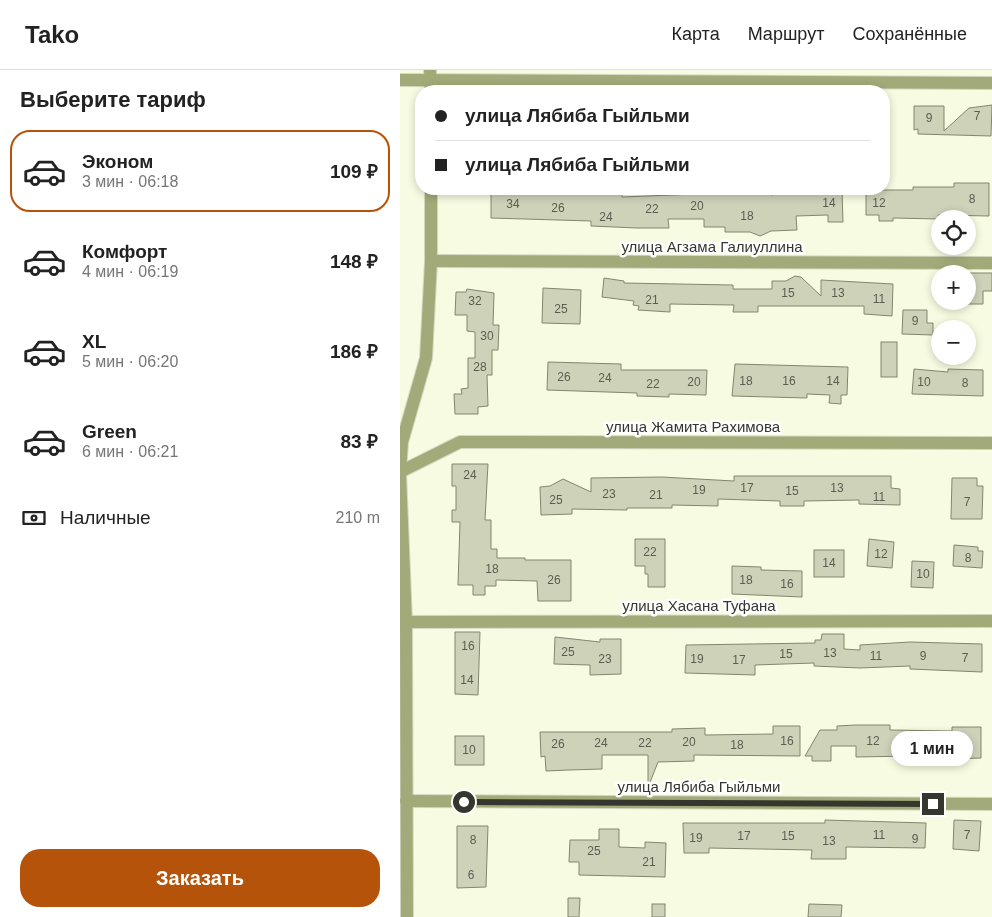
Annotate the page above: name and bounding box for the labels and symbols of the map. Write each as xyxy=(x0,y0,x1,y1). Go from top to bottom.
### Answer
house number: 7 xyxy=(974,109,981,123)
house number: 9 xyxy=(926,111,933,125)
house number: 8 xyxy=(969,192,976,206)
house number: 14 xyxy=(822,196,836,210)
house number: 12 xyxy=(872,196,886,210)
house number: 34 xyxy=(506,197,520,211)
house number: 20 xyxy=(690,199,704,213)
house number: 26 xyxy=(551,201,565,215)
house number: 22 xyxy=(645,202,659,216)
house number: 18 xyxy=(740,209,754,223)
house number: 24 xyxy=(599,210,613,224)
street label: улица Агзама Галиуллина xyxy=(621,238,803,255)
house number: 15 xyxy=(781,286,795,300)
house number: 13 xyxy=(831,286,845,300)
house number: 11 xyxy=(873,292,886,306)
house number: 21 xyxy=(645,293,659,307)
house number: 32 xyxy=(468,294,482,308)
house number: 25 xyxy=(554,302,568,316)
house number: 9 xyxy=(912,314,919,328)
house number: 30 xyxy=(480,329,494,343)
house number: 28 xyxy=(473,360,487,374)
house number: 26 xyxy=(557,370,571,384)
house number: 24 xyxy=(598,371,612,385)
house number: 18 xyxy=(739,374,753,388)
house number: 16 xyxy=(782,374,796,388)
house number: 14 xyxy=(826,374,840,388)
house number: 20 xyxy=(687,375,701,389)
house number: 10 xyxy=(917,375,931,389)
house number: 8 xyxy=(962,376,969,390)
house number: 22 xyxy=(646,377,660,391)
street label: улица Жамита Рахимова xyxy=(606,418,781,435)
house number: 24 xyxy=(463,468,477,482)
house number: 17 xyxy=(740,481,754,495)
house number: 13 xyxy=(830,481,844,495)
house number: 19 xyxy=(692,483,706,497)
house number: 15 xyxy=(785,484,799,498)
house number: 23 xyxy=(602,487,616,501)
house number: 21 xyxy=(649,488,663,502)
house number: 11 xyxy=(873,490,886,504)
house number: 25 xyxy=(549,493,563,507)
house number: 7 xyxy=(964,495,971,509)
house number: 22 xyxy=(643,545,657,559)
house number: 12 xyxy=(874,547,888,561)
house number: 8 xyxy=(965,551,972,565)
house number: 14 xyxy=(822,556,836,570)
house number: 18 xyxy=(485,562,499,576)
house number: 10 xyxy=(916,567,930,581)
house number: 26 xyxy=(547,573,561,587)
house number: 18 xyxy=(739,573,753,587)
house number: 16 xyxy=(780,577,794,591)
street label: улица Хасана Туфана xyxy=(622,597,776,614)
house number: 16 xyxy=(461,639,475,653)
house number: 25 xyxy=(561,645,575,659)
house number: 13 xyxy=(823,646,837,660)
house number: 15 xyxy=(779,647,793,661)
house number: 11 xyxy=(870,649,883,663)
house number: 9 xyxy=(920,649,927,663)
house number: 7 xyxy=(962,651,969,665)
house number: 23 xyxy=(598,652,612,666)
house number: 19 xyxy=(690,652,704,666)
house number: 17 xyxy=(732,653,746,667)
house number: 14 xyxy=(460,673,474,687)
callout: 1 мин xyxy=(892,732,974,766)
house number: 16 xyxy=(780,734,794,748)
house number: 12 xyxy=(866,734,880,748)
house number: 20 xyxy=(682,735,696,749)
house number: 24 xyxy=(594,736,608,750)
house number: 22 xyxy=(638,736,652,750)
house number: 26 xyxy=(551,737,565,751)
house number: 18 xyxy=(730,738,744,752)
house number: 10 xyxy=(462,743,476,757)
street label: улица Лябиба Гыйльми xyxy=(618,778,780,795)
route start xyxy=(453,791,475,813)
route end xyxy=(922,793,944,815)
house number: 11 xyxy=(873,828,886,842)
house number: 7 xyxy=(964,828,971,842)
house number: 17 xyxy=(737,829,751,843)
house number: 15 xyxy=(781,829,795,843)
house number: 19 xyxy=(689,831,703,845)
house number: 9 xyxy=(912,832,919,846)
house number: 8 xyxy=(470,833,477,847)
house number: 13 xyxy=(822,834,836,848)
house number: 25 xyxy=(587,844,601,858)
house number: 21 xyxy=(642,855,656,869)
house number: 6 xyxy=(468,868,475,882)

